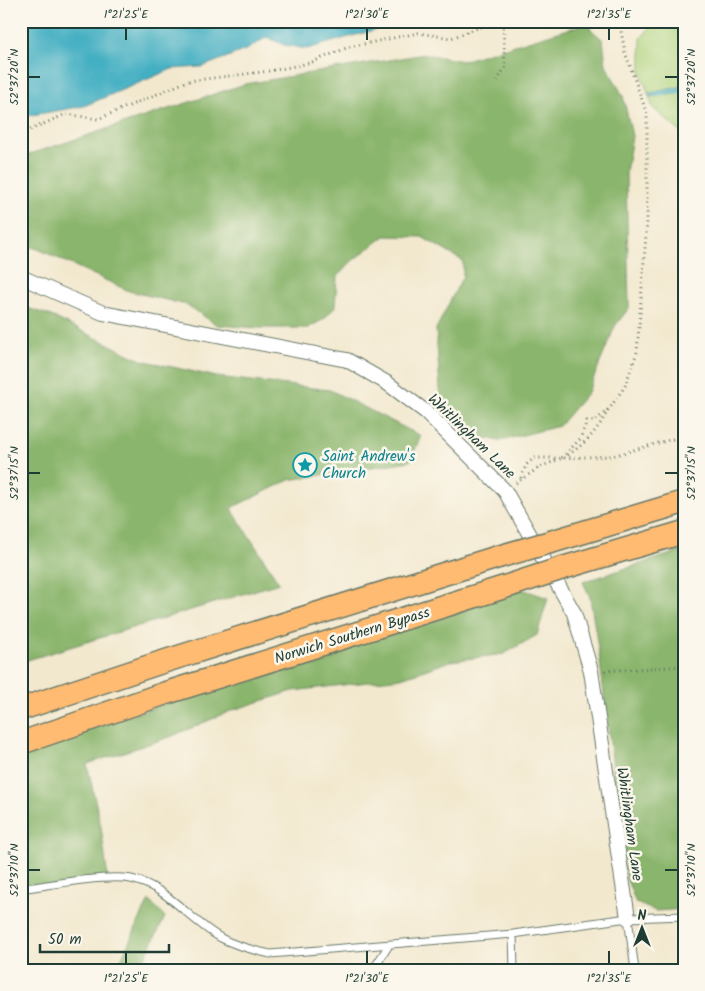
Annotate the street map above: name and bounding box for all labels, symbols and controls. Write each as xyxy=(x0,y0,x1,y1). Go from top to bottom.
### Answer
text: 1°21'25"E xyxy=(104,5,149,24)
text: 1°21'30"E xyxy=(345,5,390,24)
text: 1°21'35"E xyxy=(587,5,632,24)
text: 52°37'20"N xyxy=(5,49,24,105)
text: 52°37'20"N xyxy=(682,49,701,105)
street label: Whitlingham Lane xyxy=(422,388,521,485)
place label: Saint Andrew's Church xyxy=(322,445,416,486)
text: 52°37'15"N xyxy=(5,446,24,500)
text: 52°37'15"N xyxy=(682,446,701,500)
place icon: Saint Andrew's Church xyxy=(292,452,318,478)
street label: Norwich Southern Bypass xyxy=(272,601,434,671)
street label: Whitlingham Lane xyxy=(609,766,649,883)
text: 52°37'10"N xyxy=(5,843,24,897)
text: 52°37'10"N xyxy=(682,843,701,897)
north arrow xyxy=(618,904,668,954)
text: N xyxy=(638,905,647,927)
scale bar xyxy=(40,921,169,953)
text: 50 m xyxy=(48,928,82,952)
text: 1°21'25"E xyxy=(104,969,149,988)
text: 1°21'30"E xyxy=(345,969,390,988)
text: 1°21'35"E xyxy=(587,969,632,988)

